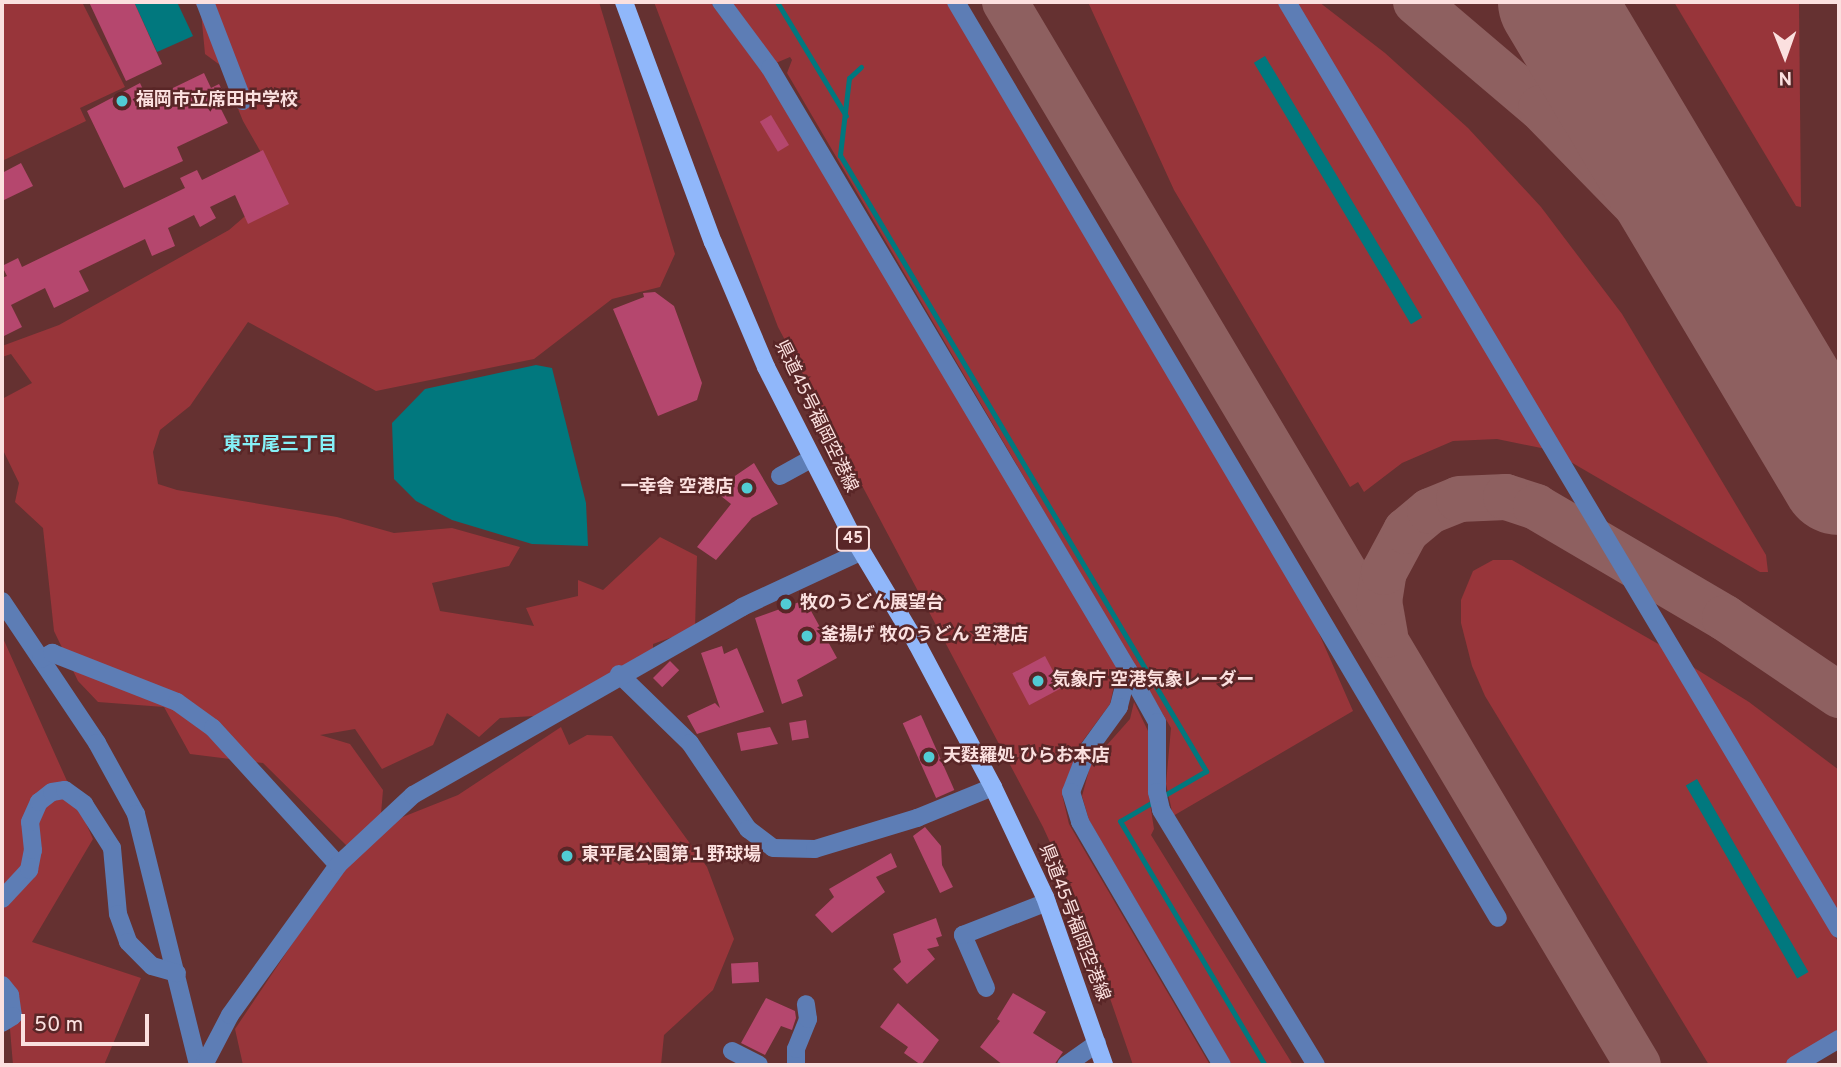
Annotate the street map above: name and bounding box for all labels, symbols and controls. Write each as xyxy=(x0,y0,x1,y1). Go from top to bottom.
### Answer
north arrow xyxy=(1750,21,1820,91)
text: N xyxy=(1778,65,1792,89)
place label: 福岡市立席田中学校 xyxy=(136,90,298,112)
marker: 福岡市立席田中学校 xyxy=(114,93,130,109)
street label: 県道45号福岡空港線 xyxy=(769,338,861,496)
district label: 東平尾三丁目 xyxy=(223,435,337,457)
place label: 一幸舎 空港店 xyxy=(621,477,733,499)
marker: 一幸舎 空港店 xyxy=(739,480,755,496)
road number: 45 xyxy=(836,526,870,552)
place label: 牧のうどん展望台 xyxy=(800,593,944,615)
marker: 牧のうどん展望台 xyxy=(778,596,794,612)
place label: 釜揚げ 牧のうどん 空港店 xyxy=(821,625,1028,647)
marker: 釜揚げ 牧のうどん 空港店 xyxy=(799,628,815,644)
place label: 気象庁 空港気象レーダー xyxy=(1052,670,1254,692)
marker: 気象庁 空港気象レーダー xyxy=(1030,673,1046,689)
place label: 天麩羅処 ひらお本店 xyxy=(943,746,1109,768)
marker: 天麩羅処 ひらお本店 xyxy=(921,749,937,765)
street label: 県道45号福岡空港線 xyxy=(1033,841,1113,1005)
place label: 東平尾公園第１野球場 xyxy=(581,845,761,867)
marker: 東平尾公園第１野球場 xyxy=(559,848,575,864)
scale bar xyxy=(24,1000,152,1044)
text: 50 m xyxy=(34,1012,83,1039)

